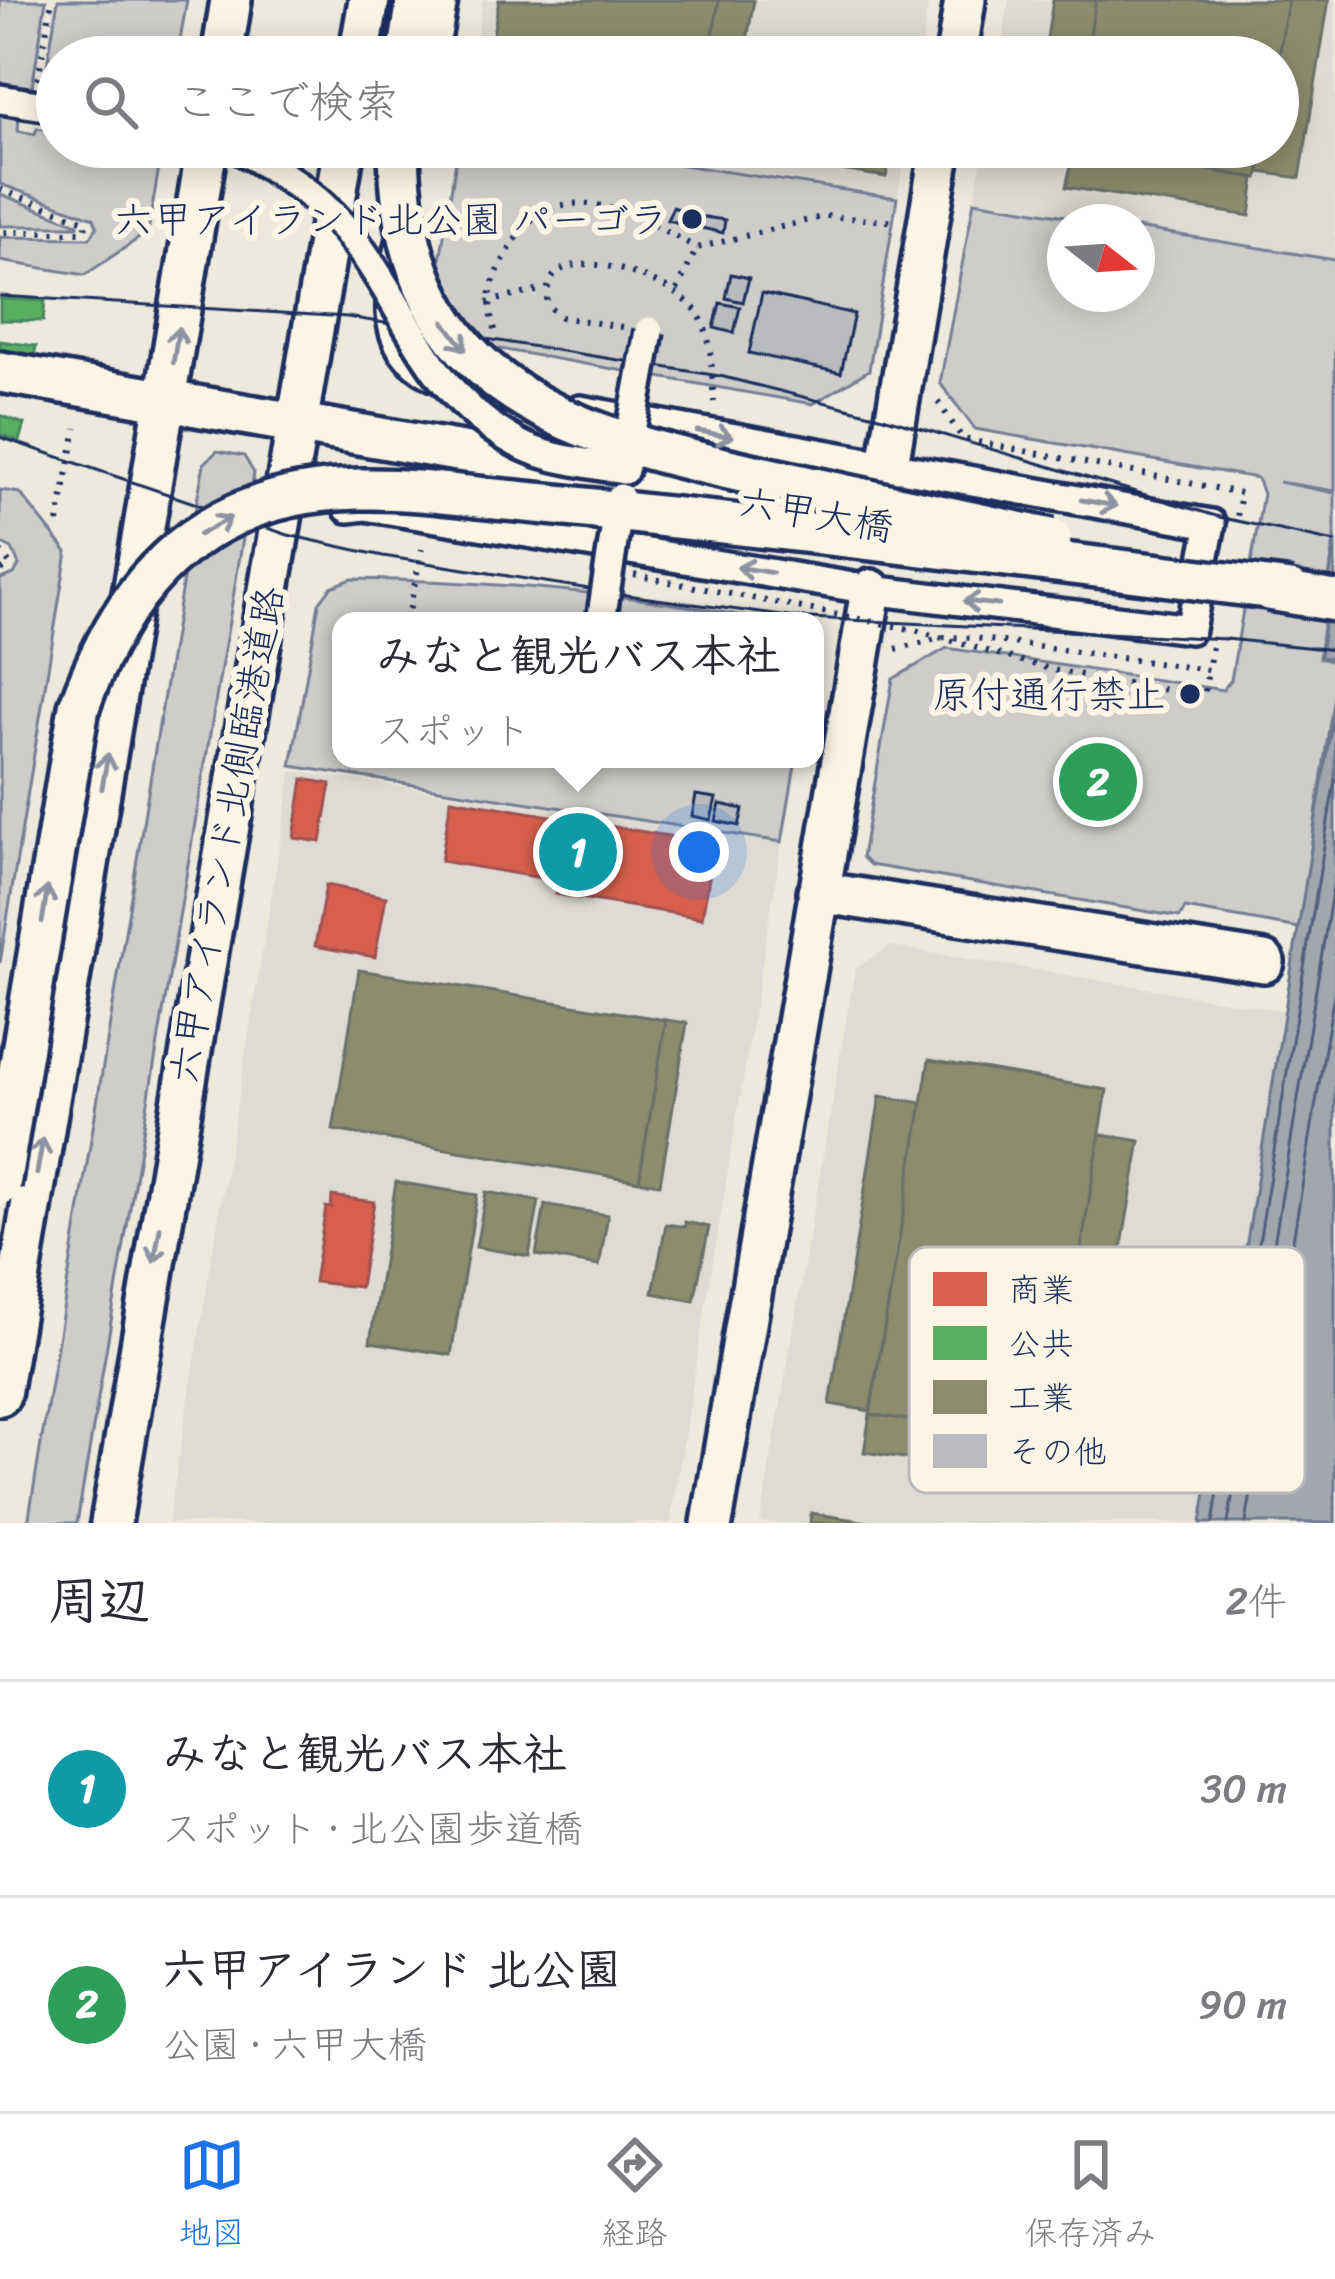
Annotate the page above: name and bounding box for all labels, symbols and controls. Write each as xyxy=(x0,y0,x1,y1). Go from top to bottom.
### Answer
search box xyxy=(36,36,1299,168)
text: ここで検索 xyxy=(174,62,399,142)
icon: search xyxy=(78,69,144,135)
place label: 六甲アイランド北公園 パーゴラ xyxy=(114,185,668,254)
north arrow xyxy=(1047,204,1155,312)
marker: 六甲アイランド北公園 パーゴラ xyxy=(679,206,705,232)
one-way arrow xyxy=(442,319,468,351)
one-way arrow xyxy=(165,326,188,365)
one-way arrow xyxy=(695,424,734,447)
street label: 六甲大橋 xyxy=(733,466,899,562)
one-way arrow xyxy=(1078,493,1117,516)
one-way arrow xyxy=(196,514,231,538)
one-way arrow xyxy=(737,558,776,581)
street label: 六甲アイランド北側臨港道路 xyxy=(148,581,304,1089)
one-way arrow xyxy=(962,591,1001,614)
popup xyxy=(332,612,824,768)
text: みなと観光バス本社 xyxy=(375,616,781,696)
place label: 原付通行禁止 xyxy=(932,660,1166,729)
marker: 原付通行禁止 xyxy=(1177,681,1203,707)
text: スポット xyxy=(375,696,532,765)
pin: 2 xyxy=(1059,737,1137,827)
one-way arrow xyxy=(94,752,117,791)
pin: 1 xyxy=(539,807,617,897)
your location xyxy=(669,822,729,882)
one-way arrow xyxy=(35,885,58,924)
one-way arrow xyxy=(30,1137,53,1176)
one-way arrow xyxy=(145,1225,168,1264)
legend xyxy=(909,1247,1305,1493)
text: 商業 xyxy=(1008,1261,1074,1319)
text: 公共 xyxy=(1008,1315,1074,1373)
text: 工業 xyxy=(1008,1369,1074,1427)
text: その他 xyxy=(1008,1423,1107,1481)
text: 周辺 xyxy=(48,1556,150,1646)
text: 2件 xyxy=(1225,1567,1287,1636)
text: みなと観光バス本社 xyxy=(162,1714,567,1794)
text: 1 xyxy=(79,1754,95,1823)
text: 30 m xyxy=(1201,1754,1287,1823)
text: スポット · 北公園歩道橋 xyxy=(162,1794,583,1863)
text: 六甲アイランド 北公園 xyxy=(162,1930,621,2010)
text: 2 xyxy=(76,1970,98,2039)
text: 90 m xyxy=(1198,1970,1287,2039)
text: 公園 · 六甲大橋 xyxy=(162,2010,427,2079)
tab: 地図 xyxy=(179,2132,245,2262)
tab: 経路 xyxy=(602,2132,668,2262)
tab: 保存済み xyxy=(1025,2132,1157,2262)

